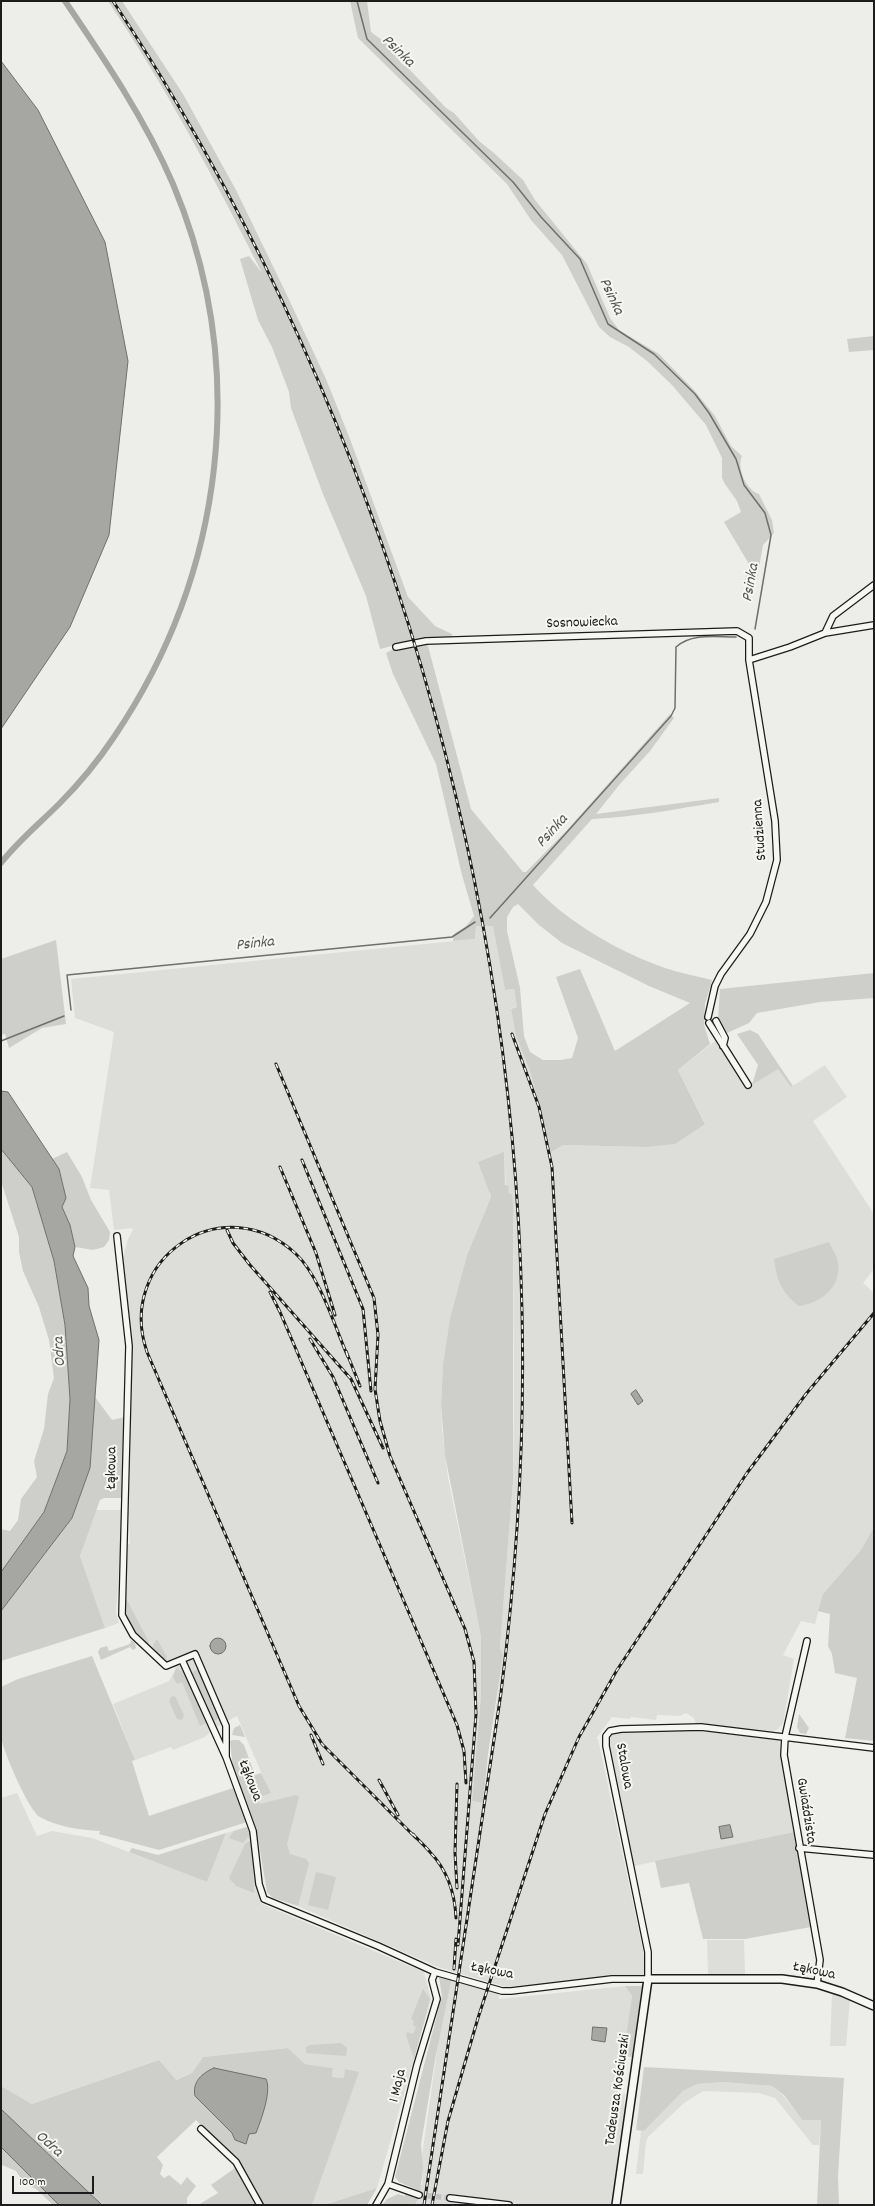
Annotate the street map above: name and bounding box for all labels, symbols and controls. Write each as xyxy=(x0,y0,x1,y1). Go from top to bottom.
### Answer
water label: Psinka xyxy=(377,32,417,72)
water label: Psinka xyxy=(593,276,627,318)
water label: Psinka xyxy=(739,562,765,604)
street label: Sosnowiecka xyxy=(546,614,618,634)
street label: Studzienna xyxy=(750,799,772,861)
water label: Psinka xyxy=(533,811,573,853)
water label: Psinka xyxy=(235,933,275,957)
water label: Odra xyxy=(50,1336,72,1368)
street label: Łąkowa xyxy=(104,1447,122,1489)
street label: Stalowa xyxy=(610,1742,636,1790)
street label: Łąkowa xyxy=(233,1758,265,1804)
street label: Gwiaździsta xyxy=(791,1777,819,1845)
street label: Łąkowa xyxy=(469,1959,515,1985)
street label: Łąkowa xyxy=(791,1959,837,1985)
street label: Tadeusza Kościuszki xyxy=(602,2033,636,2147)
street label: 1 Maja xyxy=(386,2068,412,2104)
water label: Odra xyxy=(30,2128,66,2162)
scale bar xyxy=(14,2168,96,2194)
text: 100 m xyxy=(19,2174,46,2191)

